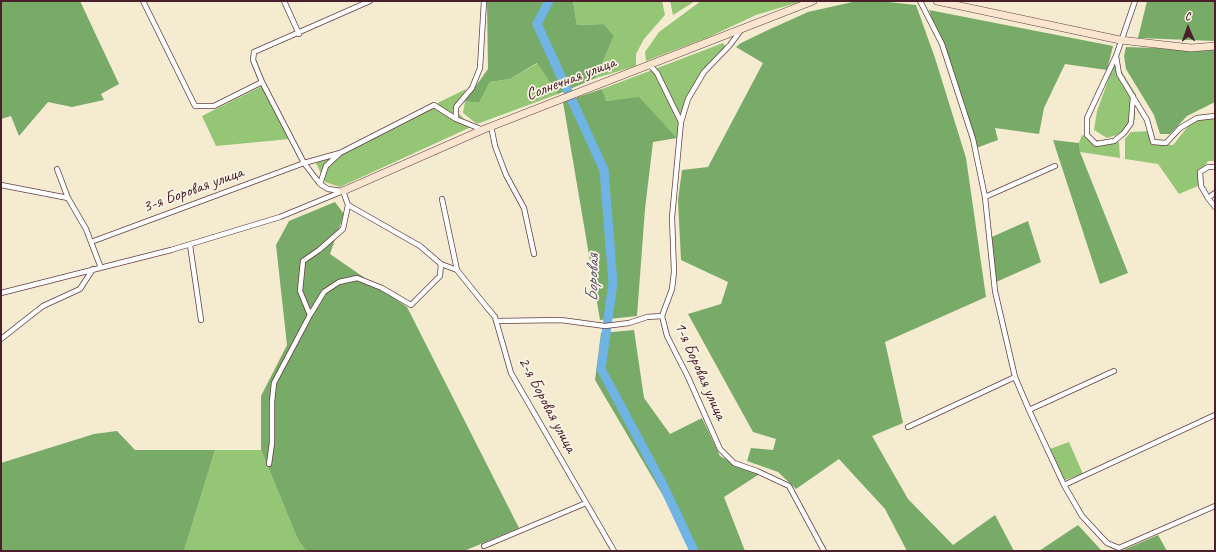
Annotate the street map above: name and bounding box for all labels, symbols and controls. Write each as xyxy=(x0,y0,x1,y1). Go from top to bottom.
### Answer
north arrow xyxy=(1168,8,1208,48)
text: С xyxy=(1185,9,1191,23)
street label: Солнечная улица xyxy=(523,53,619,105)
street label: 3-я Боровая улица xyxy=(140,162,246,218)
water label: Боровая xyxy=(582,254,604,302)
street label: 1-я Боровая улица xyxy=(669,319,731,423)
street label: 2-я Боровая улица xyxy=(513,354,581,456)

